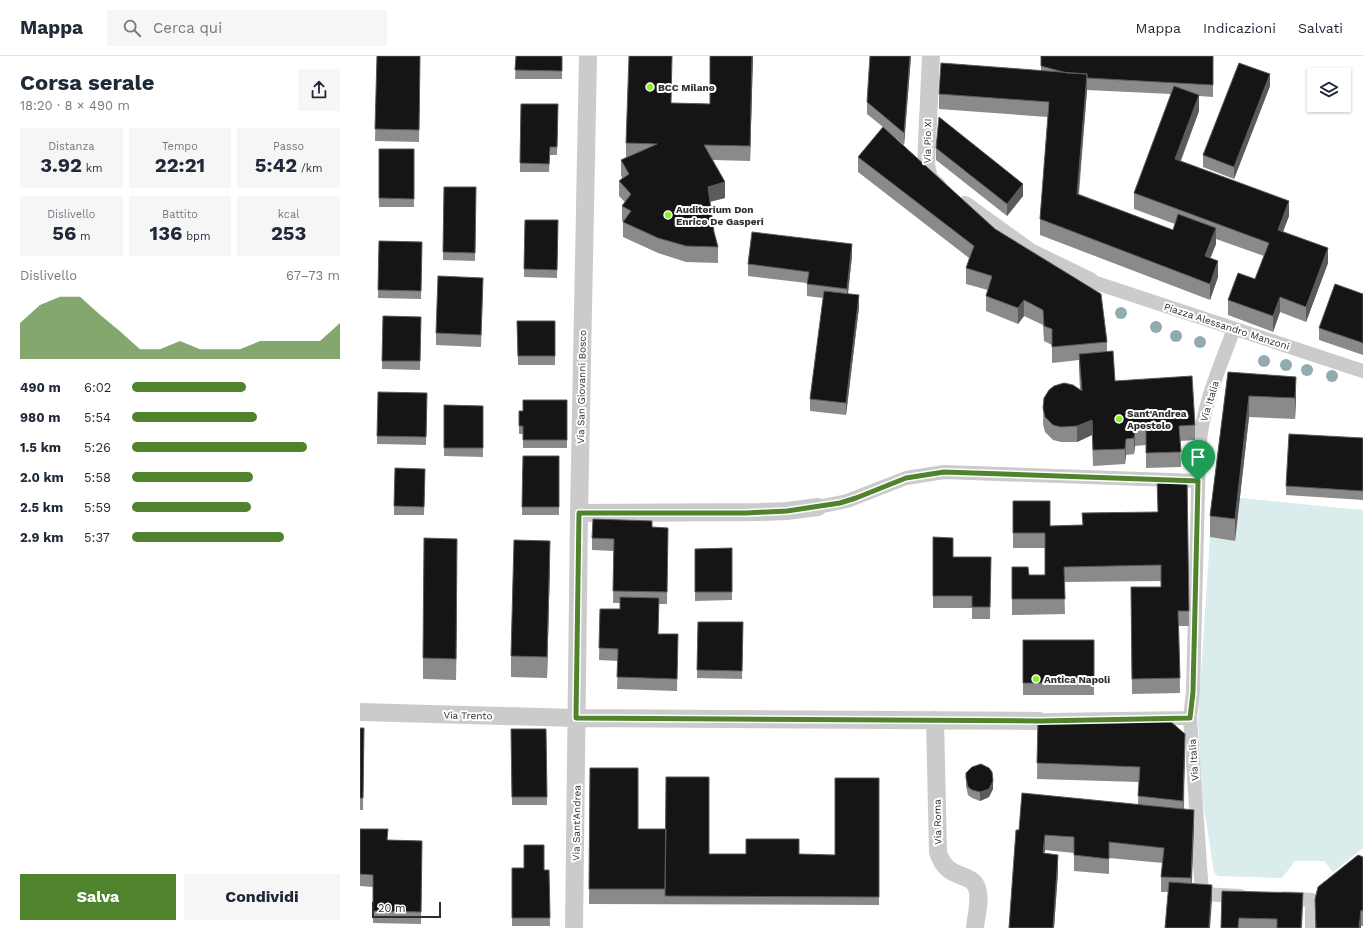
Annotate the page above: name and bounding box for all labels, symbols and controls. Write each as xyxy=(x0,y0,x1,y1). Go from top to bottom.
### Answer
search box xyxy=(107,10,387,46)
text: Mappa xyxy=(20,16,83,39)
icon: search xyxy=(121,17,143,39)
text: Cerca qui xyxy=(153,19,222,37)
text: Mappa xyxy=(1136,20,1181,36)
text: Indicazioni xyxy=(1203,20,1276,36)
text: Salvati xyxy=(1298,20,1343,36)
map controls xyxy=(1307,68,1351,112)
button: layers xyxy=(1307,68,1351,112)
button: share xyxy=(298,69,340,111)
text: Corsa serale xyxy=(20,70,154,95)
marker: BCC Milano xyxy=(645,82,655,92)
place label: BCC Milano xyxy=(658,82,715,93)
text: 18:20 · 8 × 490 m xyxy=(20,98,130,113)
street label: Via Pio XI xyxy=(922,118,933,164)
text: Distanza xyxy=(48,140,95,153)
text: Tempo xyxy=(162,140,198,153)
text: Passo xyxy=(273,140,304,153)
text: 3.92 xyxy=(40,153,82,177)
text: 22:21 xyxy=(155,153,205,177)
text: 5:42 xyxy=(255,153,297,177)
text: km xyxy=(82,162,103,175)
text: /km xyxy=(297,162,322,175)
place label: Auditorium Don Enrico De Gasperi xyxy=(676,204,764,227)
text: Dislivello xyxy=(47,208,95,221)
text: Battito xyxy=(162,208,198,221)
text: kcal xyxy=(278,208,300,221)
marker: Auditorium Don Enrico De Gasperi xyxy=(663,210,673,220)
text: 56 xyxy=(52,221,76,245)
text: 136 xyxy=(150,221,182,245)
text: 253 xyxy=(271,221,306,245)
text: m xyxy=(76,230,90,243)
text: bpm xyxy=(182,230,210,243)
text: Dislivello xyxy=(20,268,77,283)
text: 67–73 m xyxy=(286,268,340,283)
street label: Piazza Alessandro Manzoni xyxy=(1163,301,1291,352)
street label: Via San Giovanni Bosco xyxy=(575,330,588,444)
street label: Via Italia xyxy=(1198,379,1221,423)
text: 490 m xyxy=(20,380,61,395)
text: 6:02 xyxy=(84,380,111,395)
place label: Sant'Andrea Apostolo xyxy=(1127,408,1187,431)
text: 980 m xyxy=(20,410,60,425)
text: 5:54 xyxy=(84,410,111,425)
marker: Sant'Andrea Apostolo xyxy=(1114,414,1124,424)
text: 1.5 km xyxy=(20,440,61,455)
text: 5:26 xyxy=(84,440,111,455)
pin xyxy=(1181,440,1215,481)
icon: arrive xyxy=(1187,446,1209,468)
text: 2.0 km xyxy=(20,470,64,485)
text: 5:58 xyxy=(84,470,111,485)
text: 2.5 km xyxy=(20,500,63,515)
text: 5:59 xyxy=(84,500,111,515)
text: 2.9 km xyxy=(20,530,64,545)
text: 5:37 xyxy=(84,530,110,545)
marker: Antica Napoli xyxy=(1031,674,1041,684)
place label: Antica Napoli xyxy=(1044,674,1110,685)
street label: Via Trento xyxy=(443,710,493,721)
street label: Via Italia xyxy=(1187,738,1200,781)
street label: Via Sant'Andrea xyxy=(570,785,583,861)
street label: Via Roma xyxy=(932,799,943,845)
button: Salva xyxy=(20,874,176,920)
button: Condividi xyxy=(184,874,340,920)
scale bar xyxy=(372,900,441,919)
text: 20 m xyxy=(378,902,406,915)

